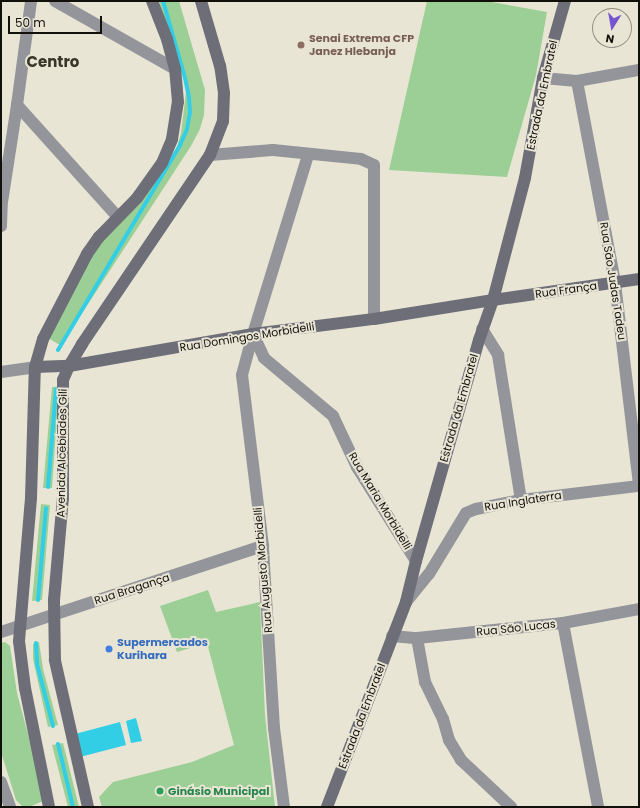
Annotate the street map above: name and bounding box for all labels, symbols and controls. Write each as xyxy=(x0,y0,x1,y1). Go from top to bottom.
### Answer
scale bar xyxy=(10,8,104,34)
north arrow xyxy=(592,8,632,48)
text: 50 m xyxy=(15,14,46,31)
text: N xyxy=(604,30,615,47)
place label: Senai Extrema CFP Janez Hlebanja xyxy=(309,32,414,58)
street label: Estrada da Embratel xyxy=(524,39,560,151)
marker: Senai Extrema CFP Janez Hlebanja xyxy=(296,40,306,50)
district label: Centro xyxy=(27,53,79,71)
street label: Rua São Judas Tadeu xyxy=(597,221,629,341)
street label: Rua França xyxy=(534,279,598,301)
street label: Rua Domingos Morbidelli xyxy=(179,320,315,354)
street label: Estrada da Embratel xyxy=(437,352,481,464)
street label: Avenida Alcebíades Gili xyxy=(54,389,70,517)
street label: Rua Maria Morbidelli xyxy=(346,450,414,552)
street label: Rua Inglaterra xyxy=(484,488,562,514)
street label: Rua Augusto Morbidelli xyxy=(251,507,275,633)
street label: Rua Bragança xyxy=(93,571,171,607)
street label: Rua São Lucas xyxy=(476,617,556,639)
place label: Supermercados Kurihara xyxy=(117,636,208,662)
marker: Supermercados Kurihara xyxy=(104,644,114,654)
street label: Estrada da Embratel xyxy=(336,661,388,771)
place label: Ginásio Municipal xyxy=(168,784,269,798)
marker: Ginásio Municipal xyxy=(155,786,165,796)

